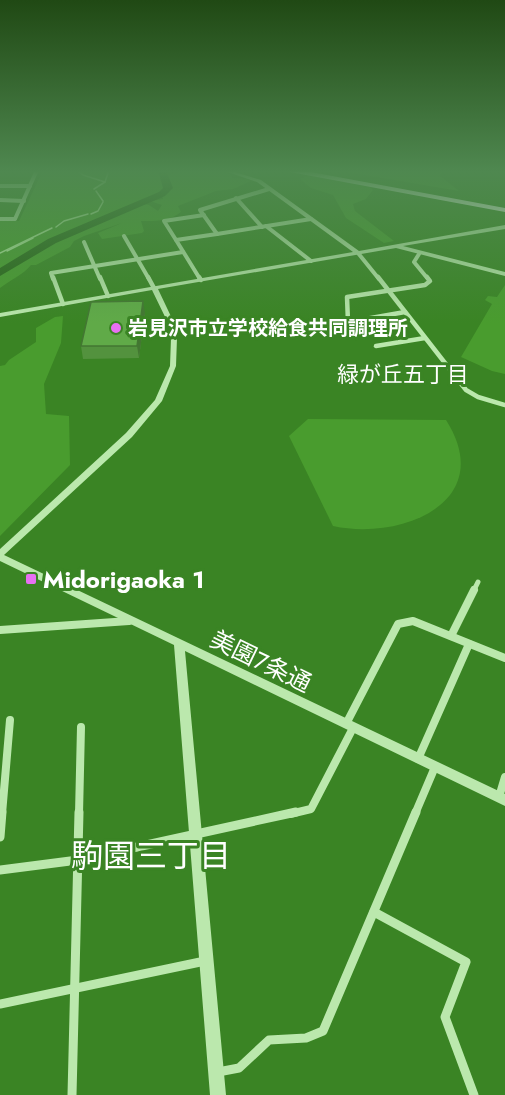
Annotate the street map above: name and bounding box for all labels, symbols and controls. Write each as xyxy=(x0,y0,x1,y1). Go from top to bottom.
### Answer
place label: 岩見沢市立学校給食共同調理所 xyxy=(128,314,408,343)
marker: 岩見沢市立学校給食共同調理所 xyxy=(109,321,123,335)
district label: 緑が丘五丁目 xyxy=(337,358,469,390)
place label: Midorigaoka 1 xyxy=(43,562,204,597)
marker: Midorigaoka 1 xyxy=(24,572,38,586)
street label: 美園7条通 xyxy=(205,621,317,701)
district label: 駒園三丁目 xyxy=(71,833,231,879)

